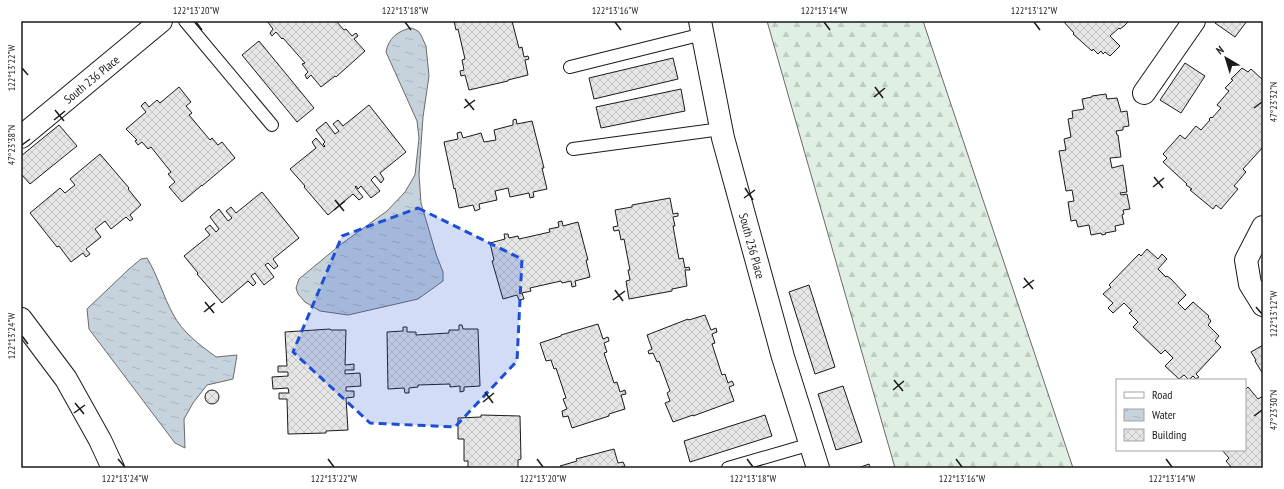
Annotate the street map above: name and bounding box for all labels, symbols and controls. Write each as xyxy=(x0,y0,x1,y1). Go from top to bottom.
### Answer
text: 122°13'20"W xyxy=(173,4,220,17)
text: 122°13'18"W xyxy=(382,4,429,17)
text: 122°13'16"W xyxy=(592,4,639,17)
text: 122°13'14"W xyxy=(801,4,848,17)
text: 122°13'12"W xyxy=(1011,4,1058,17)
north arrow xyxy=(1206,38,1246,78)
text: N xyxy=(1213,43,1227,57)
text: 122°13'22"W xyxy=(5,44,18,91)
street label: South 236 Place xyxy=(60,52,122,106)
text: 47°23'32"N xyxy=(1267,82,1280,122)
text: 47°23'38"N xyxy=(5,125,18,165)
street label: South 236 Place xyxy=(736,211,769,280)
text: 122°13'12"W xyxy=(1267,290,1280,337)
text: 122°13'24"W xyxy=(5,312,18,359)
legend xyxy=(1116,379,1246,451)
text: Road xyxy=(1152,387,1172,402)
text: 47°23'30"N xyxy=(1267,390,1280,430)
text: Water xyxy=(1152,407,1177,422)
text: Building xyxy=(1152,427,1187,442)
text: 122°13'24"W xyxy=(102,472,149,485)
text: 122°13'22"W xyxy=(311,472,358,485)
text: 122°13'20"W xyxy=(520,472,567,485)
text: 122°13'18"W xyxy=(730,472,777,485)
text: 122°13'16"W xyxy=(939,472,986,485)
text: 122°13'14"W xyxy=(1149,472,1196,485)

